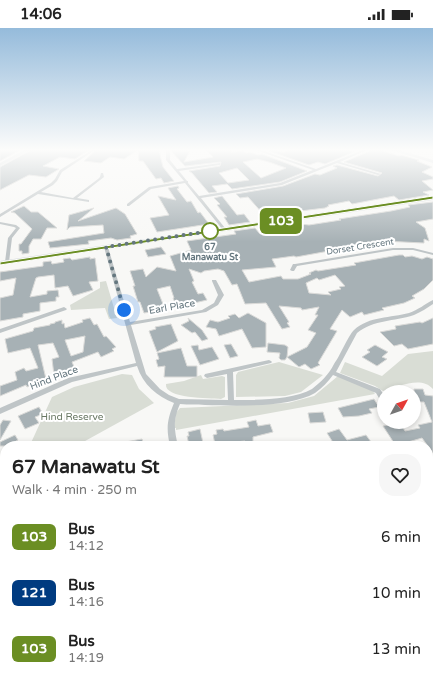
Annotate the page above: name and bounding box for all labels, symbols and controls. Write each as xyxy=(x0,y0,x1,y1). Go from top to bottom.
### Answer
text: 14:06 xyxy=(20,5,62,23)
line badge: 103 xyxy=(258,208,304,234)
text: 103 xyxy=(268,212,294,229)
marker: 67 Manawatu St xyxy=(201,222,219,240)
street label: Dorset Crescent xyxy=(325,236,395,258)
place label: 67 Manawatu St xyxy=(182,242,239,263)
street label: Earl Place xyxy=(148,297,196,317)
your location xyxy=(114,300,134,320)
street label: Hind Place xyxy=(28,363,80,393)
north arrow xyxy=(377,385,421,429)
map controls xyxy=(377,385,421,429)
park label: Hind Reserve xyxy=(41,411,104,423)
button: heart xyxy=(379,454,421,496)
text: 67 Manawatu St xyxy=(12,456,160,478)
text: Walk · 4 min · 250 m xyxy=(12,482,137,498)
text: Bus xyxy=(68,520,95,538)
text: 103 xyxy=(21,528,47,545)
text: 6 min xyxy=(381,528,421,546)
text: 14:12 xyxy=(68,538,104,554)
text: Bus xyxy=(68,576,95,594)
text: 121 xyxy=(21,584,47,601)
text: 10 min xyxy=(372,584,421,602)
text: 14:16 xyxy=(68,594,104,610)
text: Bus xyxy=(68,632,95,650)
text: 103 xyxy=(21,640,47,657)
text: 13 min xyxy=(372,640,421,658)
text: 14:19 xyxy=(68,650,104,666)

